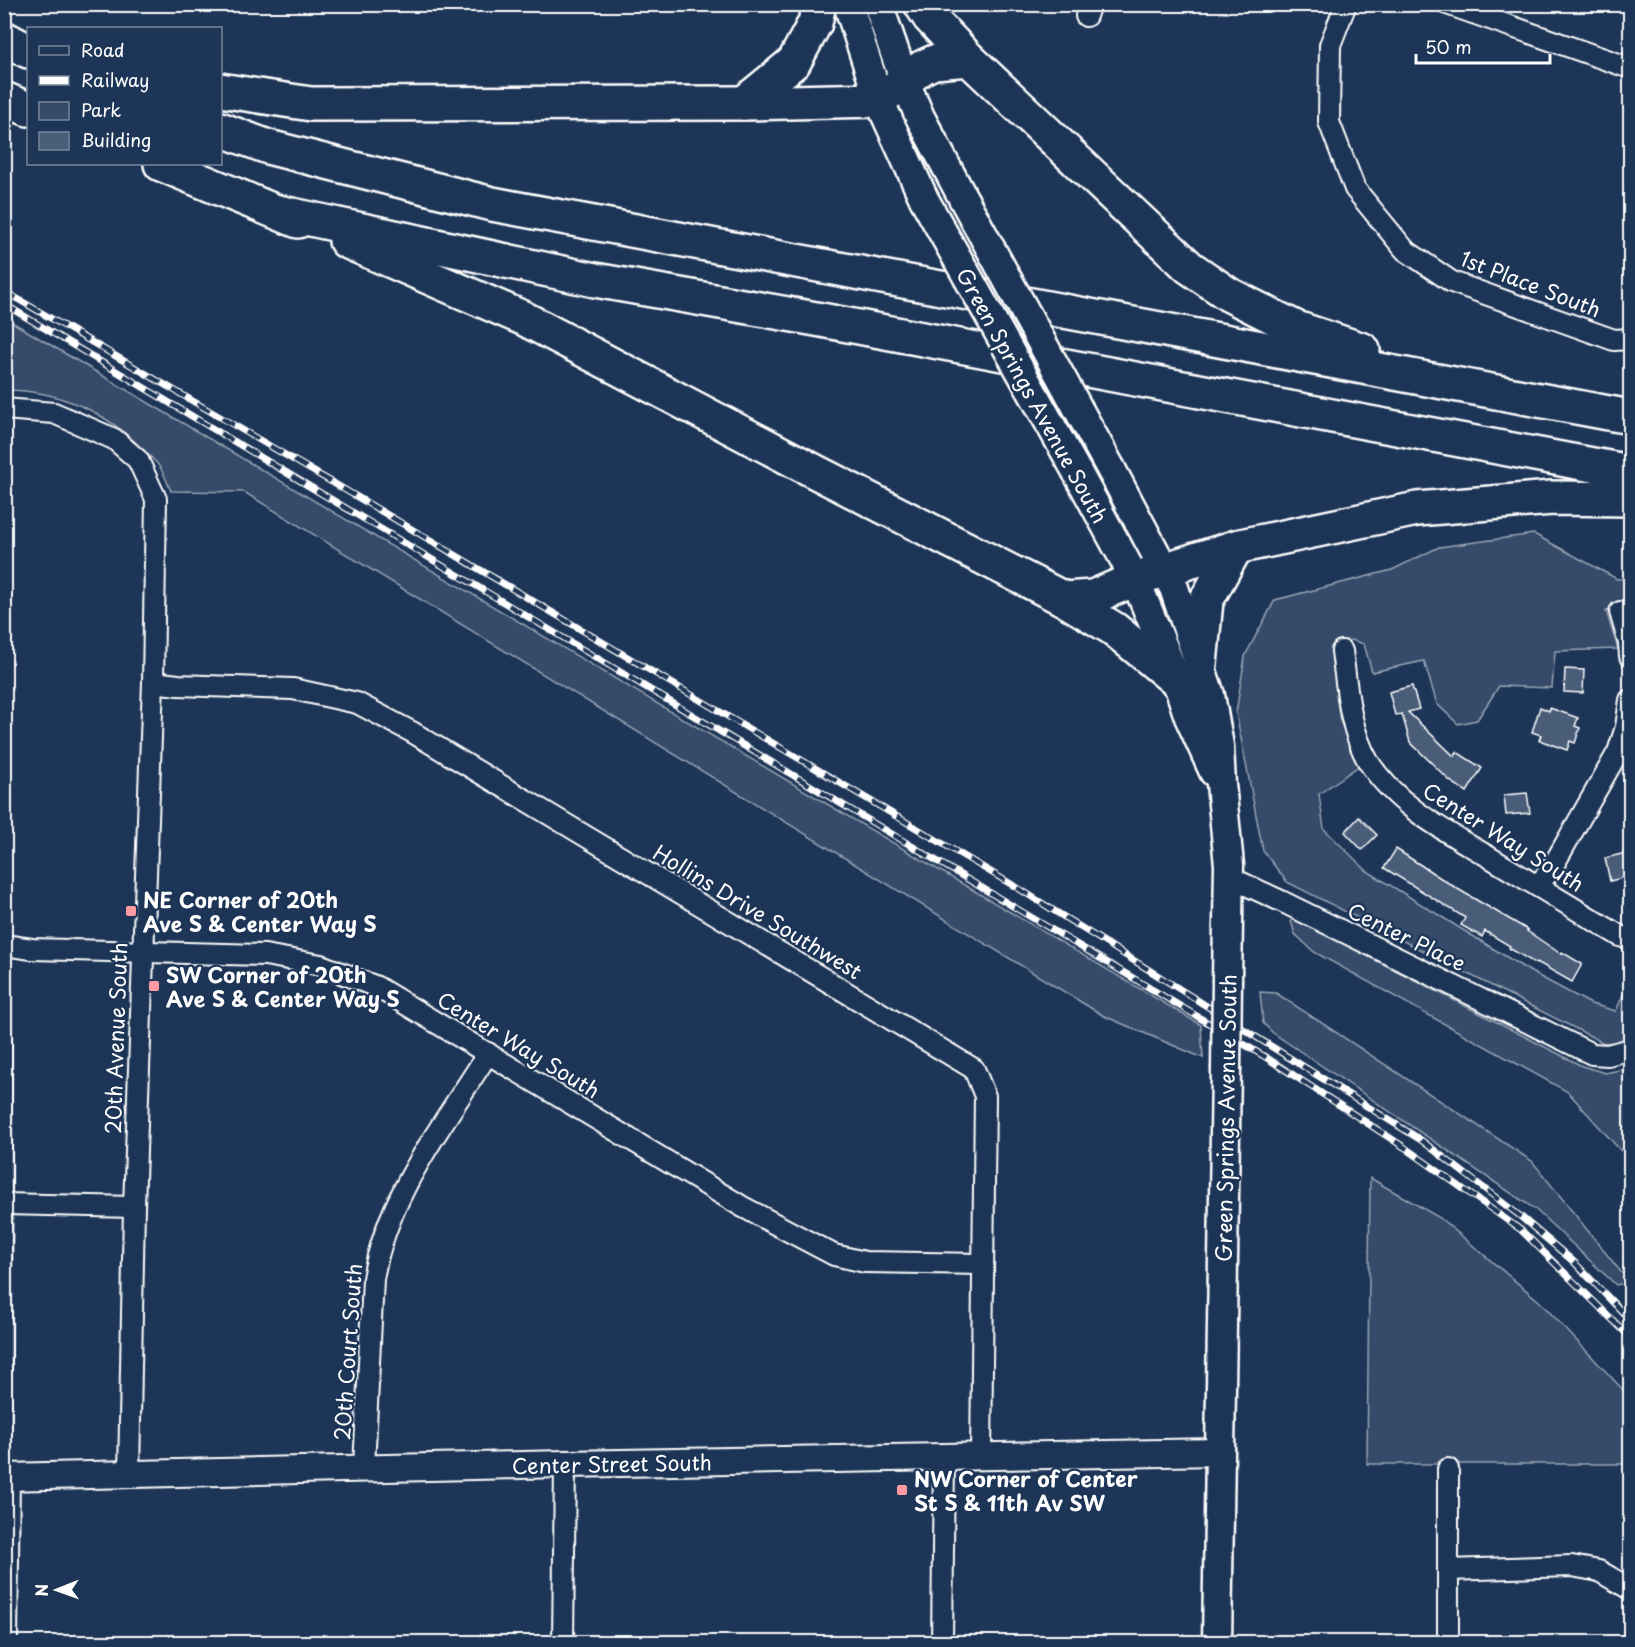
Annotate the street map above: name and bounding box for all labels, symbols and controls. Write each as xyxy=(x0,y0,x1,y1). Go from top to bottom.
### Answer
legend xyxy=(27,27,222,165)
scale bar xyxy=(1416,27,1550,65)
text: 50 m xyxy=(1425,33,1472,60)
text: Road xyxy=(81,36,125,63)
text: Railway xyxy=(81,66,149,93)
text: Park xyxy=(81,96,121,123)
text: Building xyxy=(81,126,151,153)
street label: 1st Place South xyxy=(1456,241,1606,325)
street label: Green Springs Avenue South xyxy=(949,261,1117,529)
street label: Center Way South xyxy=(1417,773,1591,899)
street label: Hollins Drive Southwest xyxy=(647,836,869,986)
place label: NE Corner of 20th Ave S & Center Way S xyxy=(143,883,377,939)
street label: Center Place xyxy=(1342,894,1472,978)
marker: NE Corner of 20th Ave S & Center Way S xyxy=(124,904,138,918)
street label: 20th Avenue South xyxy=(96,942,134,1134)
place label: SW Corner of 20th Ave S & Center Way S xyxy=(166,958,400,1014)
street label: Green Springs Avenue South xyxy=(1206,974,1244,1262)
marker: SW Corner of 20th Ave S & Center Way S xyxy=(147,979,161,993)
street label: Center Way South xyxy=(432,983,606,1105)
street label: 20th Court South xyxy=(325,1262,369,1442)
street label: Center Street South xyxy=(511,1445,712,1481)
place label: NW Corner of Center St S & 11th Av SW xyxy=(914,1462,1138,1518)
marker: NW Corner of Center St S & 11th Av SW xyxy=(895,1483,909,1497)
north arrow xyxy=(27,1560,87,1620)
text: N xyxy=(29,1584,53,1597)

